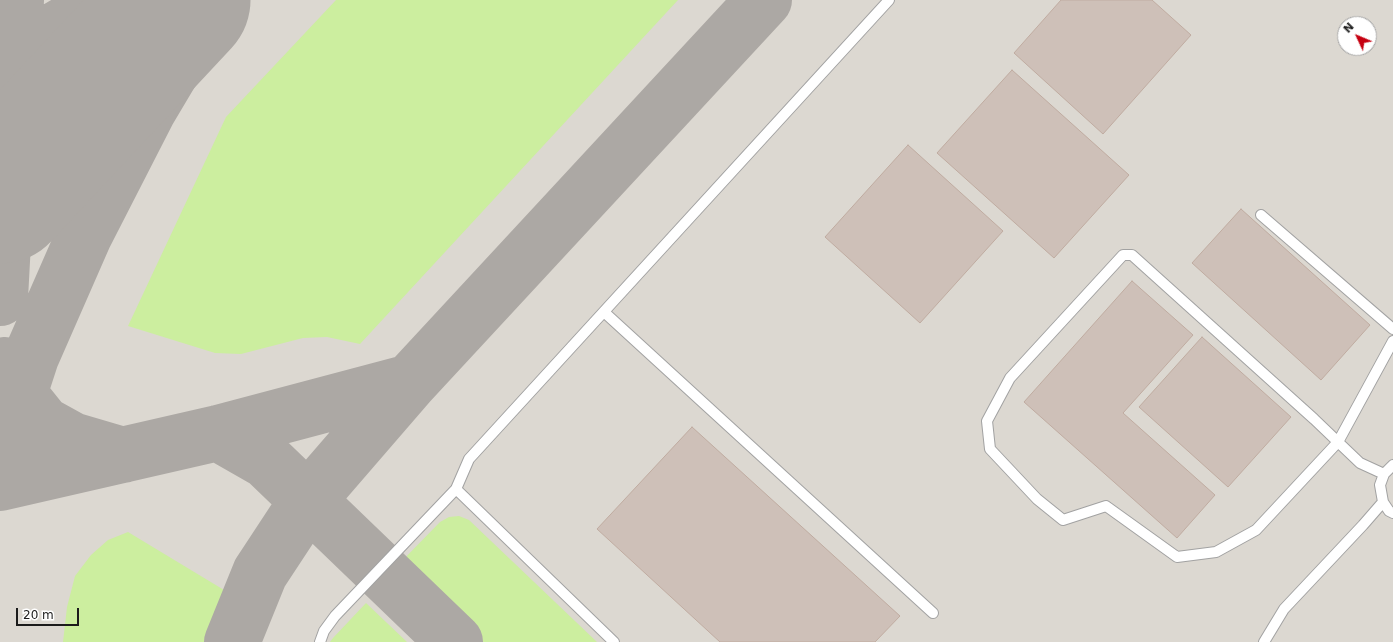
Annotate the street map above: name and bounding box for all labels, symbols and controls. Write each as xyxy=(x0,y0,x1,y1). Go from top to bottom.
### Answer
north arrow xyxy=(1337,16,1377,56)
text: N xyxy=(1341,20,1357,36)
scale bar xyxy=(18,600,81,626)
text: 20 m xyxy=(23,608,54,622)

